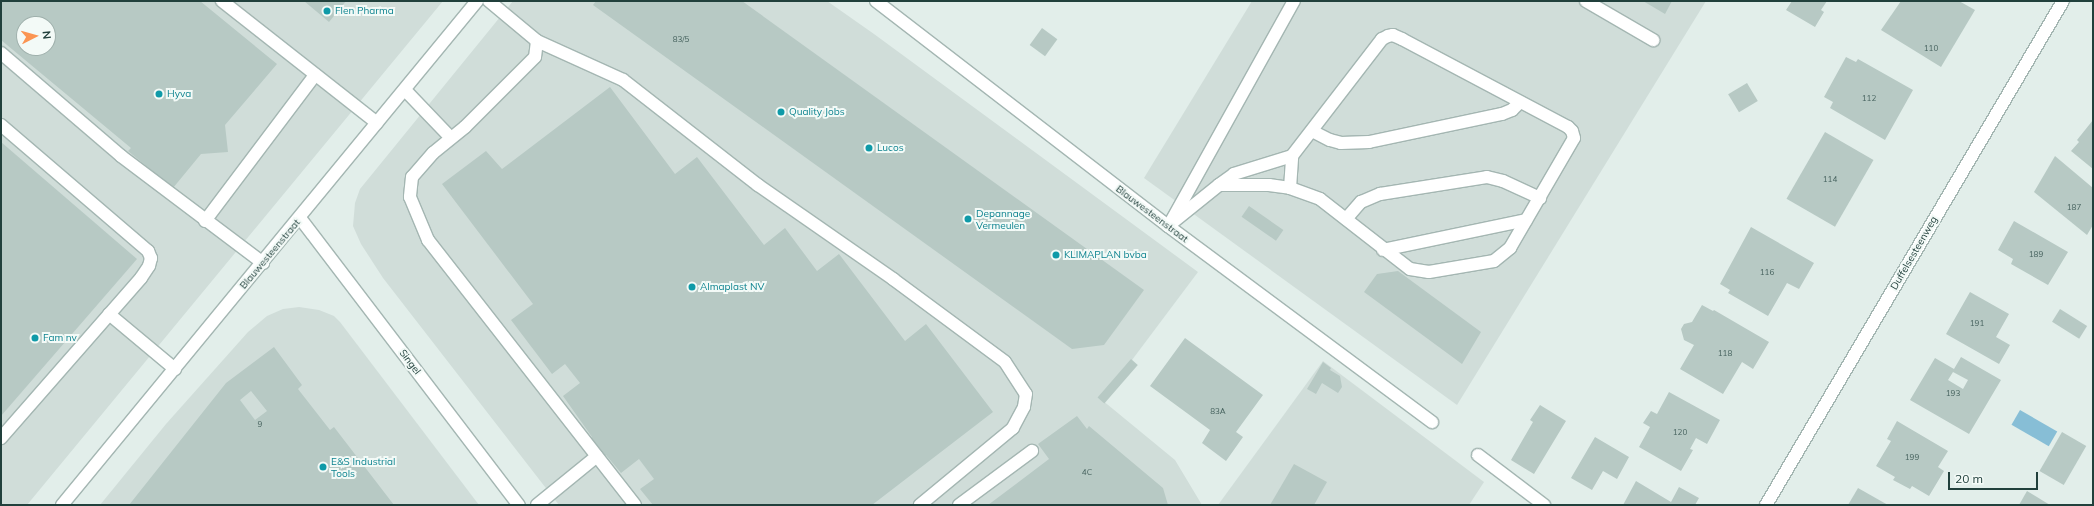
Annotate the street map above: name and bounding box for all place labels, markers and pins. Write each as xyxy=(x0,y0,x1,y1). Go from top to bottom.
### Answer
place label: Flen Pharma xyxy=(335,5,394,17)
marker: Flen Pharma xyxy=(322,6,332,16)
place label: Hyva xyxy=(167,88,191,100)
marker: Hyva xyxy=(154,89,164,99)
place label: Quality Jobs xyxy=(789,106,845,118)
marker: Quality Jobs xyxy=(776,107,786,117)
place label: Lucos xyxy=(877,142,904,154)
marker: Lucos xyxy=(864,143,874,153)
place label: Depannage Vermeulen xyxy=(976,207,1030,230)
marker: Depannage Vermeulen xyxy=(963,214,973,224)
place label: KLIMAPLAN bvba xyxy=(1064,249,1147,261)
marker: KLIMAPLAN bvba xyxy=(1051,250,1061,260)
place label: Almaplast NV xyxy=(700,281,764,293)
marker: Almaplast NV xyxy=(687,282,697,292)
place label: Fam nv xyxy=(43,332,77,344)
marker: Fam nv xyxy=(30,333,40,343)
place label: E&S Industrial Tools xyxy=(331,455,395,478)
marker: E&S Industrial Tools xyxy=(318,462,328,472)

